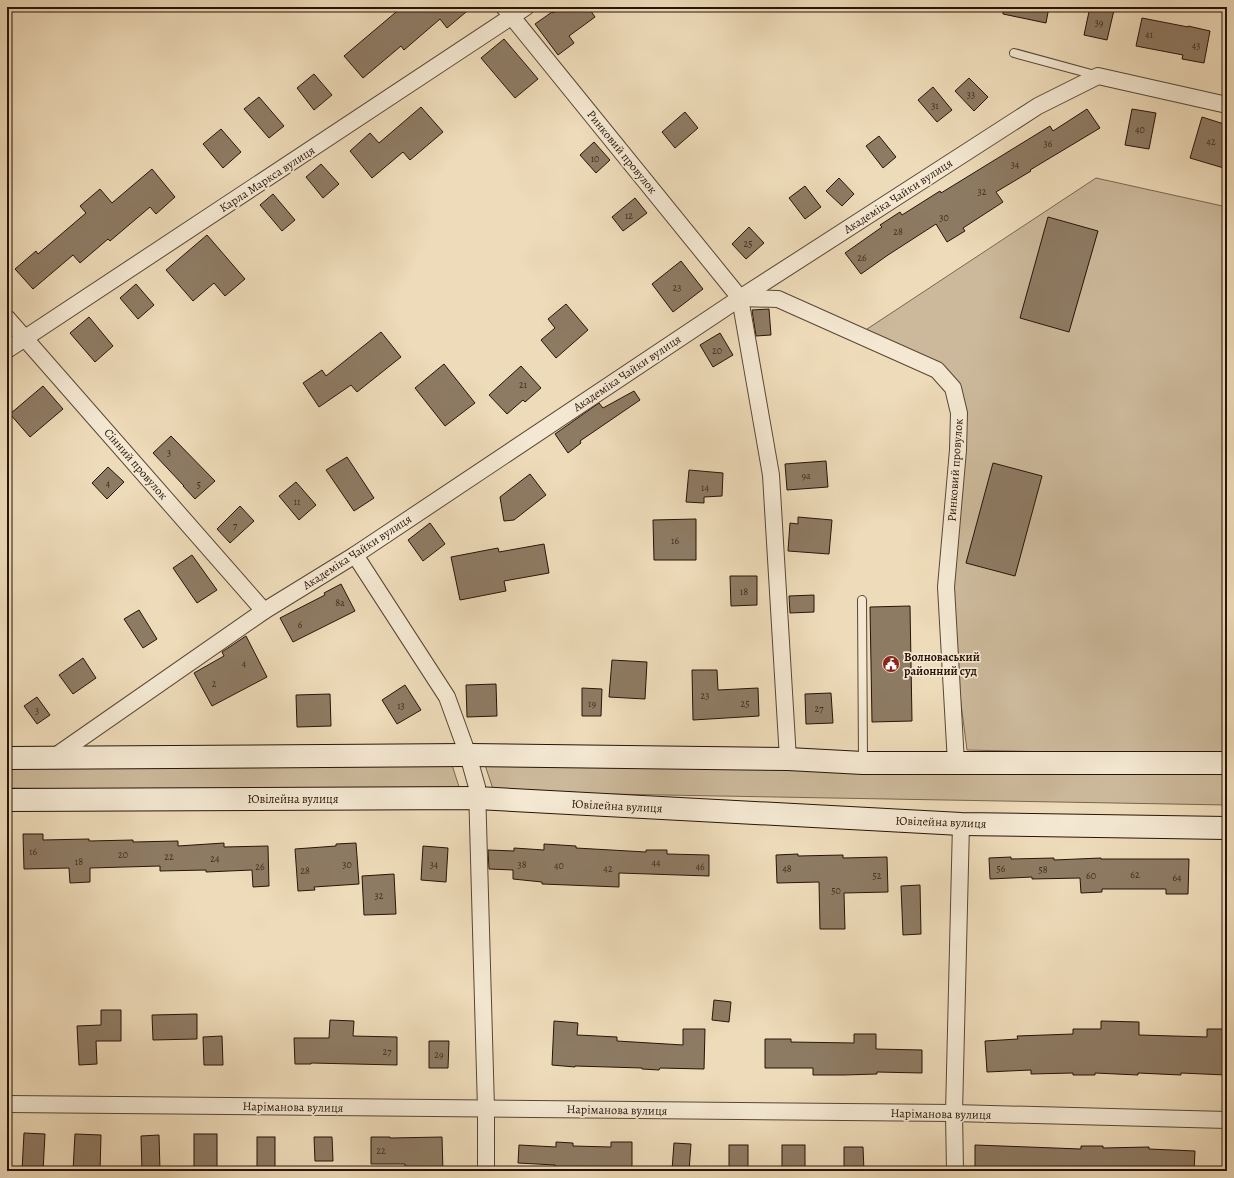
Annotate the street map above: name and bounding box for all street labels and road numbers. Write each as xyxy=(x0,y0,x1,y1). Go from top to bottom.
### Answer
street label: Ринковий провулок xyxy=(583,107,661,197)
street label: Карла Маркса вулиця xyxy=(216,142,318,216)
street label: Академіка Чайки вулиця xyxy=(840,155,956,238)
street label: Академіка Чайки вулиця xyxy=(569,331,684,416)
street label: Ринковий провулок xyxy=(943,418,967,522)
street label: Сінний провулок xyxy=(101,425,171,503)
street label: Академіка Чайки вулиця xyxy=(299,511,415,594)
street label: Ювілейна вулиця xyxy=(247,791,339,807)
street label: Ювілейна вулиця xyxy=(571,796,663,816)
street label: Ювілейна вулиця xyxy=(895,812,987,832)
street label: Наріманова вулиця xyxy=(242,1098,344,1116)
street label: Наріманова вулиця xyxy=(566,1101,668,1119)
street label: Наріманова вулиця xyxy=(890,1105,992,1123)

